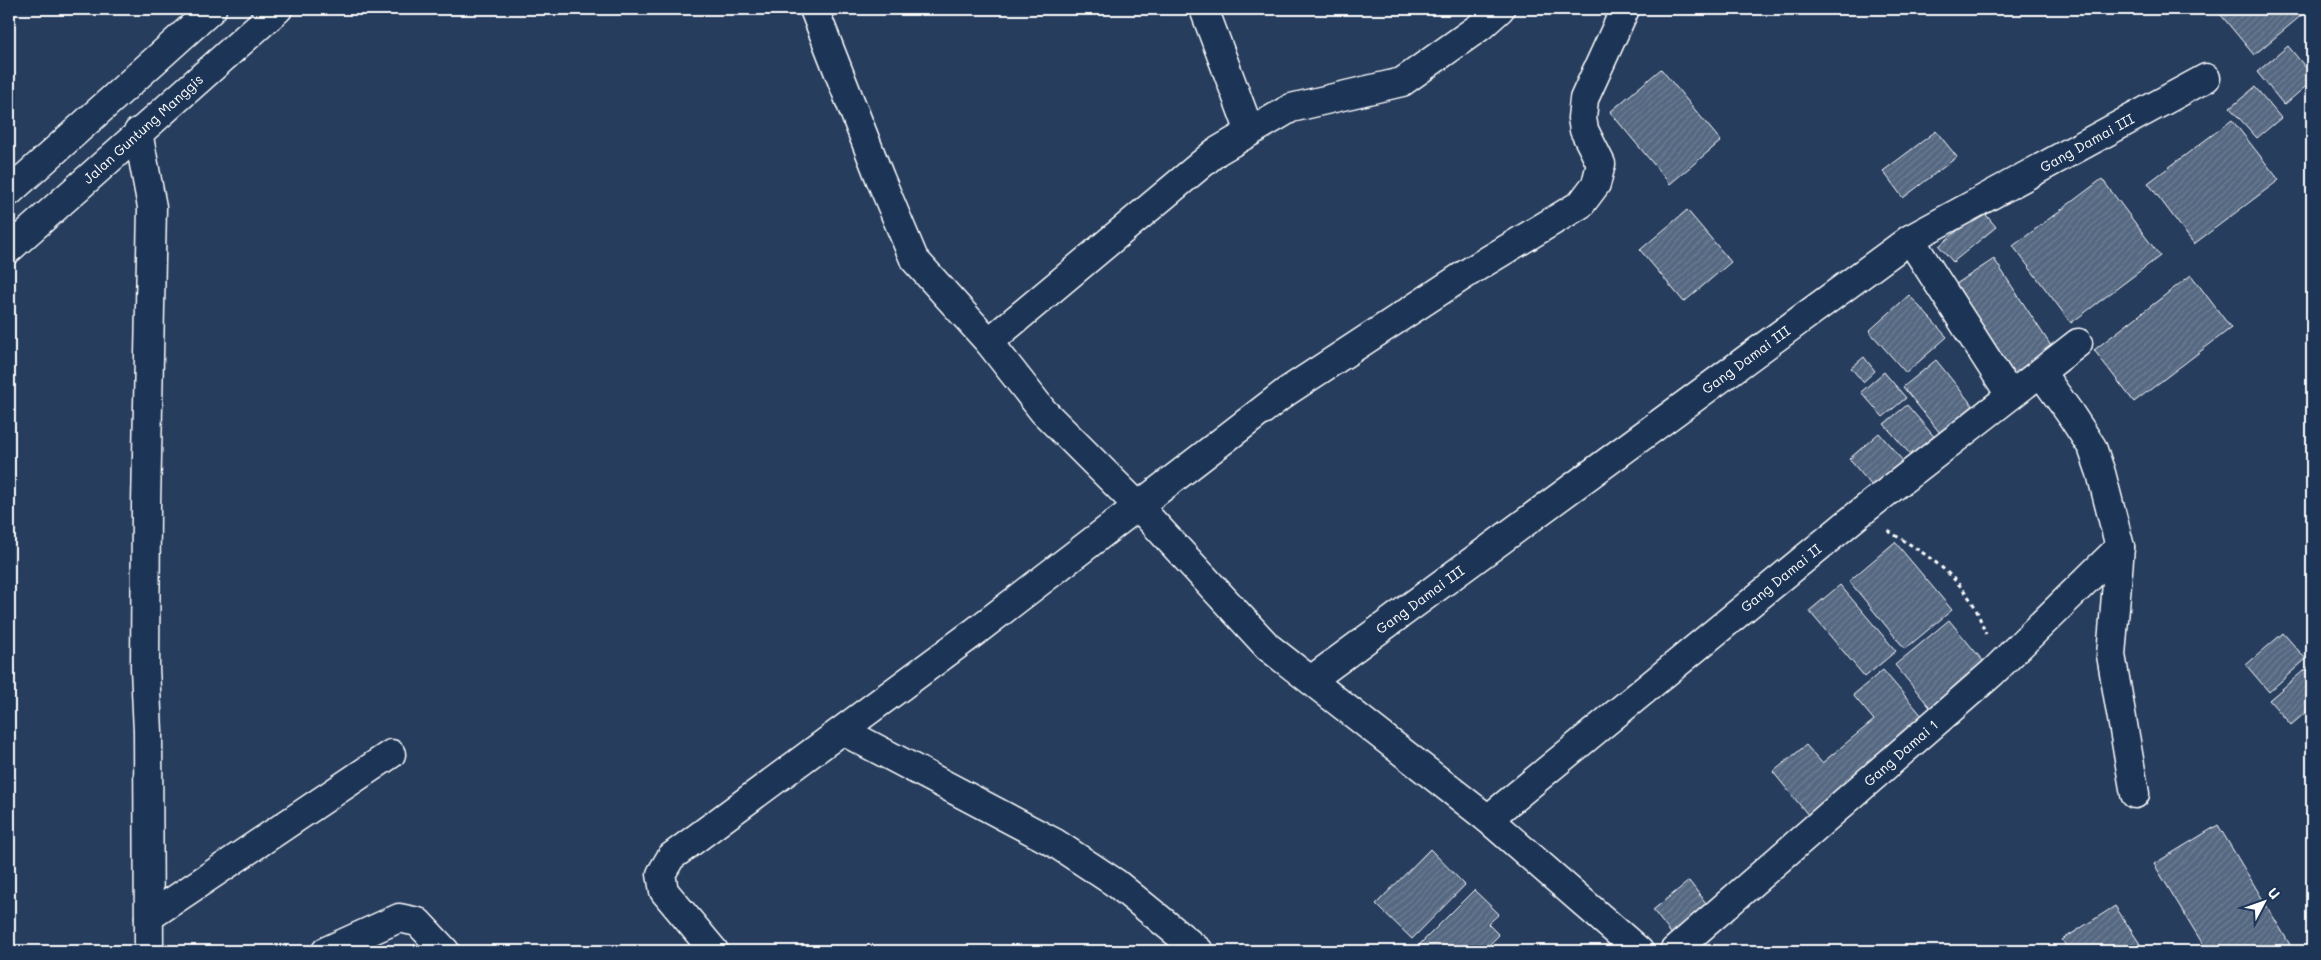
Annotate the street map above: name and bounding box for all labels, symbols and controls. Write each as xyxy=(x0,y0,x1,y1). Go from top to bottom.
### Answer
street label: Jalan Guntung Manggis xyxy=(78,69,207,188)
street label: Gang Damai III xyxy=(2036,109,2137,176)
street label: Gang Damai III xyxy=(1698,321,1794,398)
street label: Gang Damai II xyxy=(1736,539,1825,616)
street label: Gang Damai III xyxy=(1372,561,1468,638)
street label: Gang Damai 1 xyxy=(1859,715,1942,790)
north arrow xyxy=(2238,878,2288,928)
text: U xyxy=(2264,883,2285,903)

